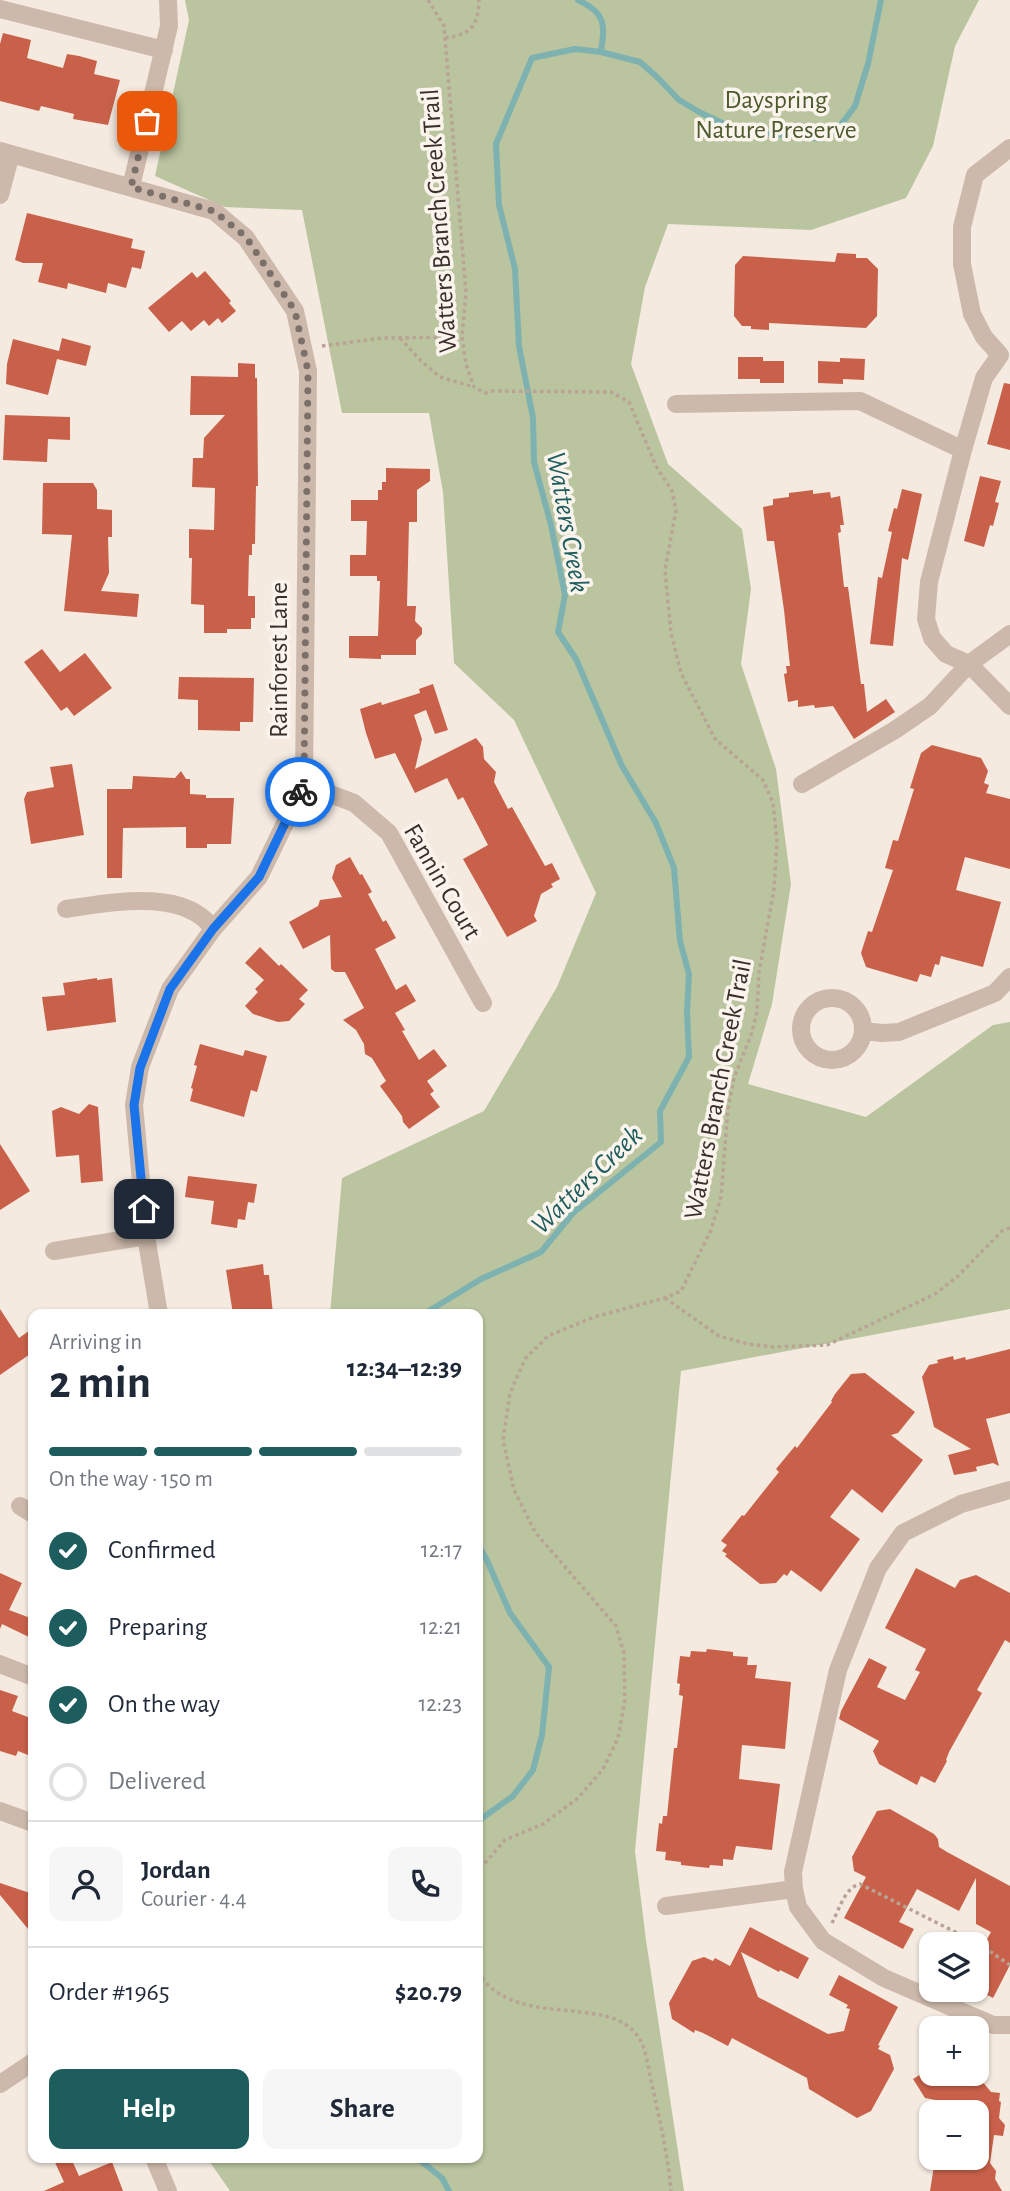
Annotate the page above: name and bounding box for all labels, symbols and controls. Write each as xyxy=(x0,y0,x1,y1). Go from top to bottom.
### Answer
park label: Dayspring Nature Preserve xyxy=(695,87,857,143)
street label: Watters Branch Creek Trail xyxy=(417,88,461,354)
pin xyxy=(117,91,177,151)
icon: bag xyxy=(128,102,166,140)
water label: Watters Creek xyxy=(541,450,593,595)
street label: Rainforest Lane xyxy=(266,582,292,738)
courier xyxy=(265,757,335,827)
icon: bike xyxy=(281,773,319,811)
street label: Fannin Court xyxy=(399,819,485,944)
street label: Watters Branch Creek Trail xyxy=(680,957,756,1222)
water label: Watters Creek xyxy=(527,1121,648,1240)
pin xyxy=(114,1179,174,1239)
icon: home xyxy=(125,1190,163,1228)
text: Arriving in xyxy=(49,1331,142,1354)
text: 12:34–12:39 xyxy=(347,1355,462,1381)
text: 2 min xyxy=(49,1360,151,1406)
text: On the way · 150 m xyxy=(49,1468,213,1491)
icon: check xyxy=(49,1532,87,1570)
text: Confirmed xyxy=(108,1537,216,1563)
text: 12:17 xyxy=(421,1539,462,1562)
icon: check xyxy=(49,1609,87,1647)
text: Preparing xyxy=(108,1614,207,1640)
text: 12:21 xyxy=(420,1616,462,1639)
icon: check xyxy=(49,1686,87,1724)
text: On the way xyxy=(108,1691,220,1717)
text: 12:23 xyxy=(418,1693,462,1716)
text: Delivered xyxy=(108,1768,206,1794)
button: person xyxy=(49,1847,123,1921)
button: phone xyxy=(388,1847,462,1921)
text: Jordan xyxy=(141,1857,211,1883)
text: Courier · 4.4 xyxy=(141,1888,247,1911)
map controls xyxy=(919,1932,989,2170)
button: layers xyxy=(919,1932,989,2002)
text: Order #1965 xyxy=(49,1979,170,2005)
text: $20.79 xyxy=(395,1979,462,2005)
button: + xyxy=(919,2016,989,2086)
button: Help xyxy=(49,2069,249,2149)
button: Share xyxy=(263,2069,462,2149)
button: − xyxy=(919,2100,989,2170)

